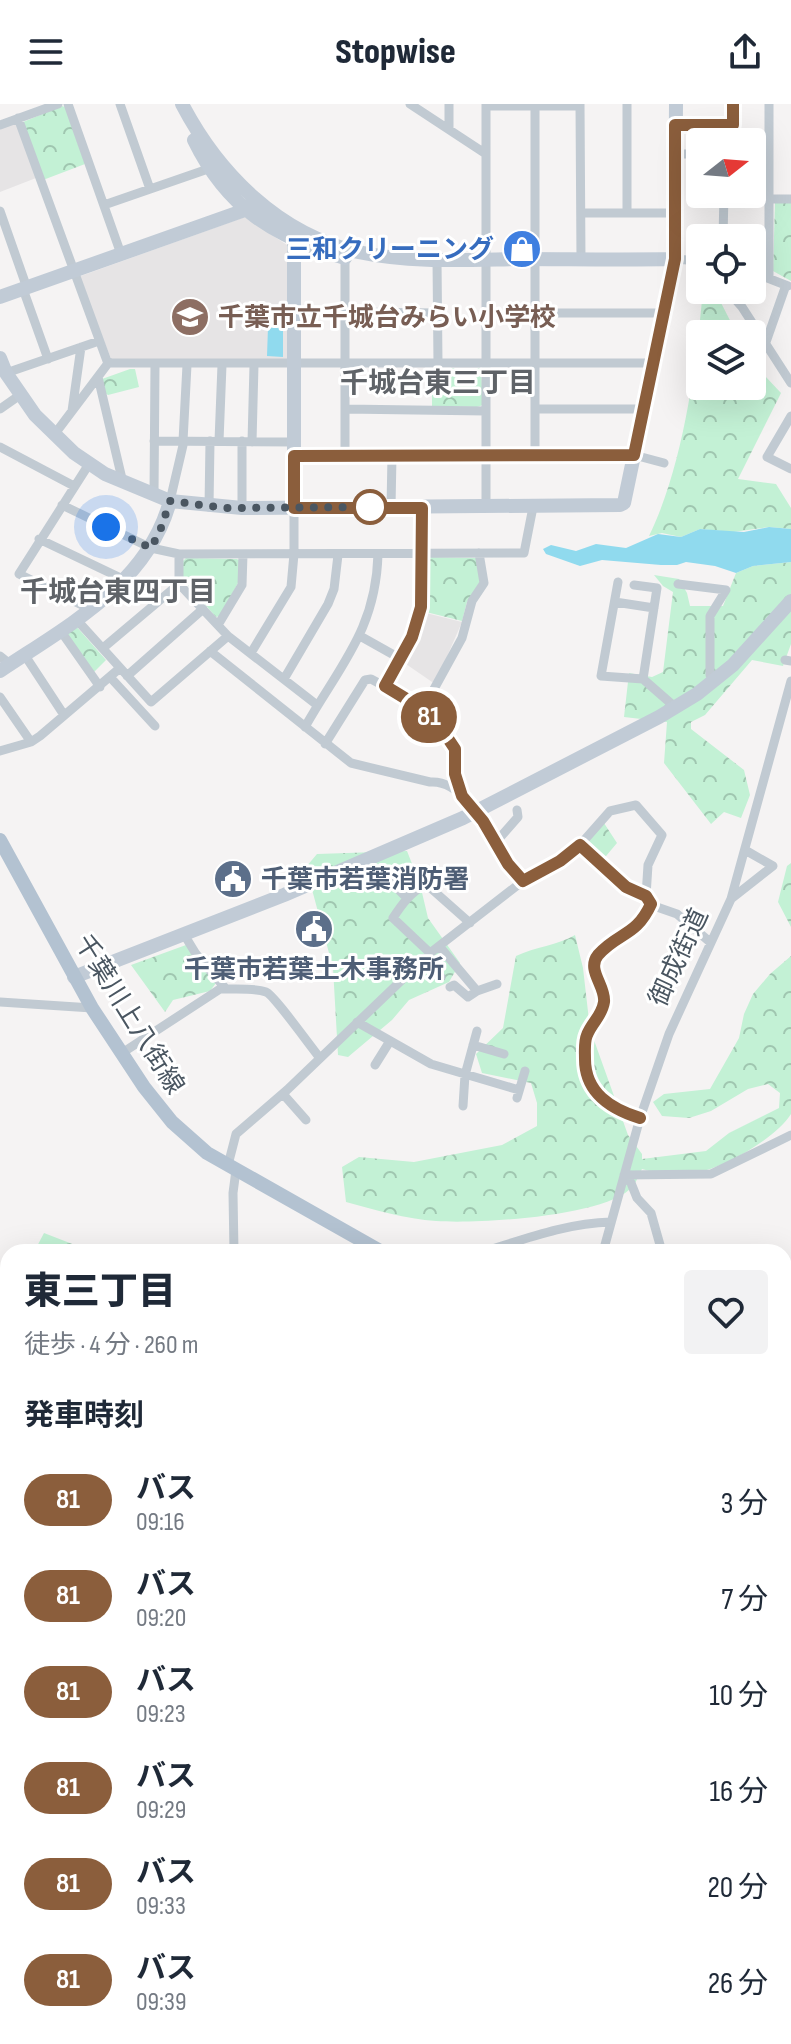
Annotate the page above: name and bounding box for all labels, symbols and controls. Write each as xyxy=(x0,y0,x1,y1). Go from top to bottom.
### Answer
icon: menu xyxy=(24,30,68,74)
icon: share xyxy=(723,30,767,74)
text: Stopwise xyxy=(335,31,456,74)
north arrow xyxy=(686,128,766,208)
map controls xyxy=(686,128,766,400)
button: locate xyxy=(686,224,766,304)
shop icon: 三和クリーニング xyxy=(501,228,543,270)
place label: 三和クリーニング xyxy=(286,235,494,266)
school or university icon: 千葉市立千城台みらい小学校 xyxy=(169,296,211,338)
place label: 千葉市立千城台みらい小学校 xyxy=(218,303,556,334)
button: layers xyxy=(686,320,766,400)
district label: 千城台東三丁目 xyxy=(340,367,536,400)
unlabelled marker xyxy=(353,490,387,524)
your location xyxy=(86,507,126,547)
district label: 千城台東四丁目 xyxy=(20,576,216,609)
line badge: 81 xyxy=(393,691,465,743)
text: 81 xyxy=(417,700,441,733)
public building icon: 千葉市若葉消防署 xyxy=(212,858,254,900)
place label: 千葉市若葉消防署 xyxy=(261,865,469,896)
street label: 御成街道 xyxy=(643,904,715,1011)
public building icon: 千葉市若葉土木事務所 xyxy=(293,908,335,950)
street label: 千葉川上八街線 xyxy=(67,929,190,1100)
place label: 千葉市若葉土木事務所 xyxy=(184,955,444,986)
text: 東三丁目 xyxy=(24,1270,176,1315)
button: heart xyxy=(684,1270,768,1354)
text: 徒歩 · 4 分 · 260 m xyxy=(24,1330,198,1361)
text: 発車時刻 xyxy=(24,1398,144,1434)
text: バス xyxy=(136,1471,196,1507)
text: 81 xyxy=(56,1483,80,1516)
text: 3 分 xyxy=(721,1486,768,1522)
text: 09:16 xyxy=(136,1507,185,1538)
text: バス xyxy=(136,1567,196,1603)
text: 81 xyxy=(56,1579,80,1612)
text: 7 分 xyxy=(721,1582,768,1618)
text: 09:20 xyxy=(136,1603,186,1634)
text: バス xyxy=(136,1663,196,1699)
text: 81 xyxy=(56,1675,80,1708)
text: 10 分 xyxy=(709,1678,768,1714)
text: 09:23 xyxy=(136,1699,186,1730)
text: バス xyxy=(136,1759,196,1795)
text: 81 xyxy=(56,1771,80,1804)
text: 16 分 xyxy=(710,1774,768,1810)
text: 09:29 xyxy=(136,1795,186,1826)
text: バス xyxy=(136,1855,196,1891)
text: 81 xyxy=(56,1867,80,1900)
text: 20 分 xyxy=(707,1870,768,1906)
text: 09:33 xyxy=(136,1891,186,1922)
text: バス xyxy=(136,1951,196,1987)
text: 81 xyxy=(56,1963,80,1996)
text: 26 分 xyxy=(708,1966,768,2002)
text: 09:39 xyxy=(136,1987,186,2018)

